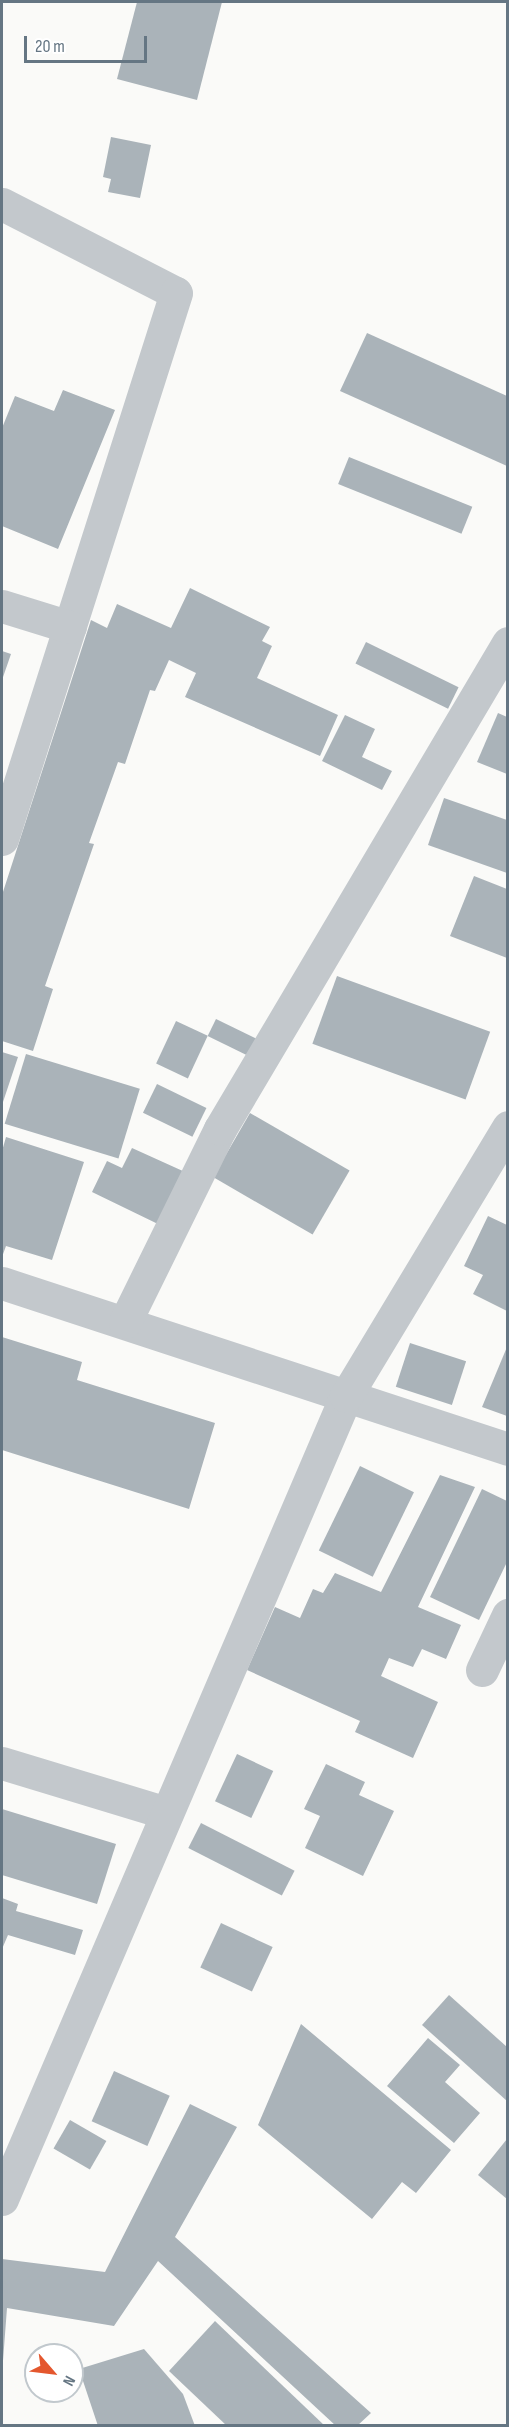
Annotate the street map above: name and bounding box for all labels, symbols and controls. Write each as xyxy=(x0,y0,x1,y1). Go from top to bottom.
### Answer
scale bar xyxy=(27,24,150,62)
text: 20 m xyxy=(35,36,65,57)
north arrow xyxy=(24,2343,84,2403)
text: N xyxy=(58,2373,79,2389)

